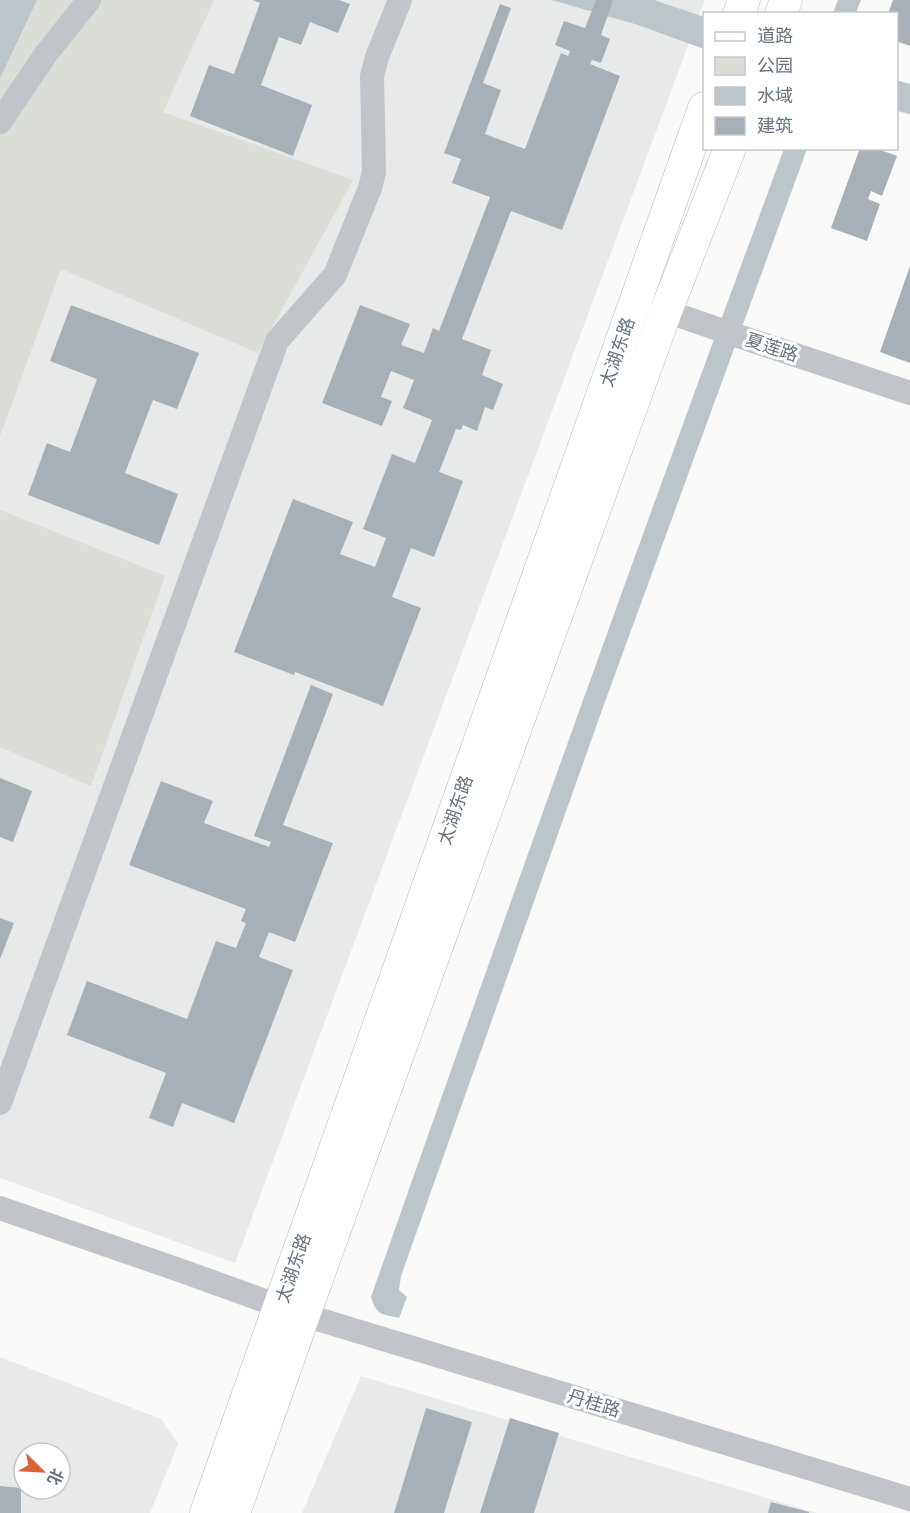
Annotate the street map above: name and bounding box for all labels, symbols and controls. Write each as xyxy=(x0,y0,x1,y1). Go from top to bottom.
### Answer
legend xyxy=(703,12,898,150)
text: 道路 xyxy=(757,24,793,47)
text: 公园 xyxy=(757,54,793,77)
text: 水域 xyxy=(757,84,793,107)
text: 建筑 xyxy=(757,114,793,137)
street label: 太湖东路 xyxy=(594,314,640,390)
street label: 夏莲路 xyxy=(743,328,801,366)
street label: 太湖东路 xyxy=(432,772,478,848)
street label: 太湖东路 xyxy=(270,1230,316,1306)
street label: 丹桂路 xyxy=(565,1384,623,1422)
north arrow xyxy=(12,1441,72,1501)
text: 北 xyxy=(43,1466,68,1488)

